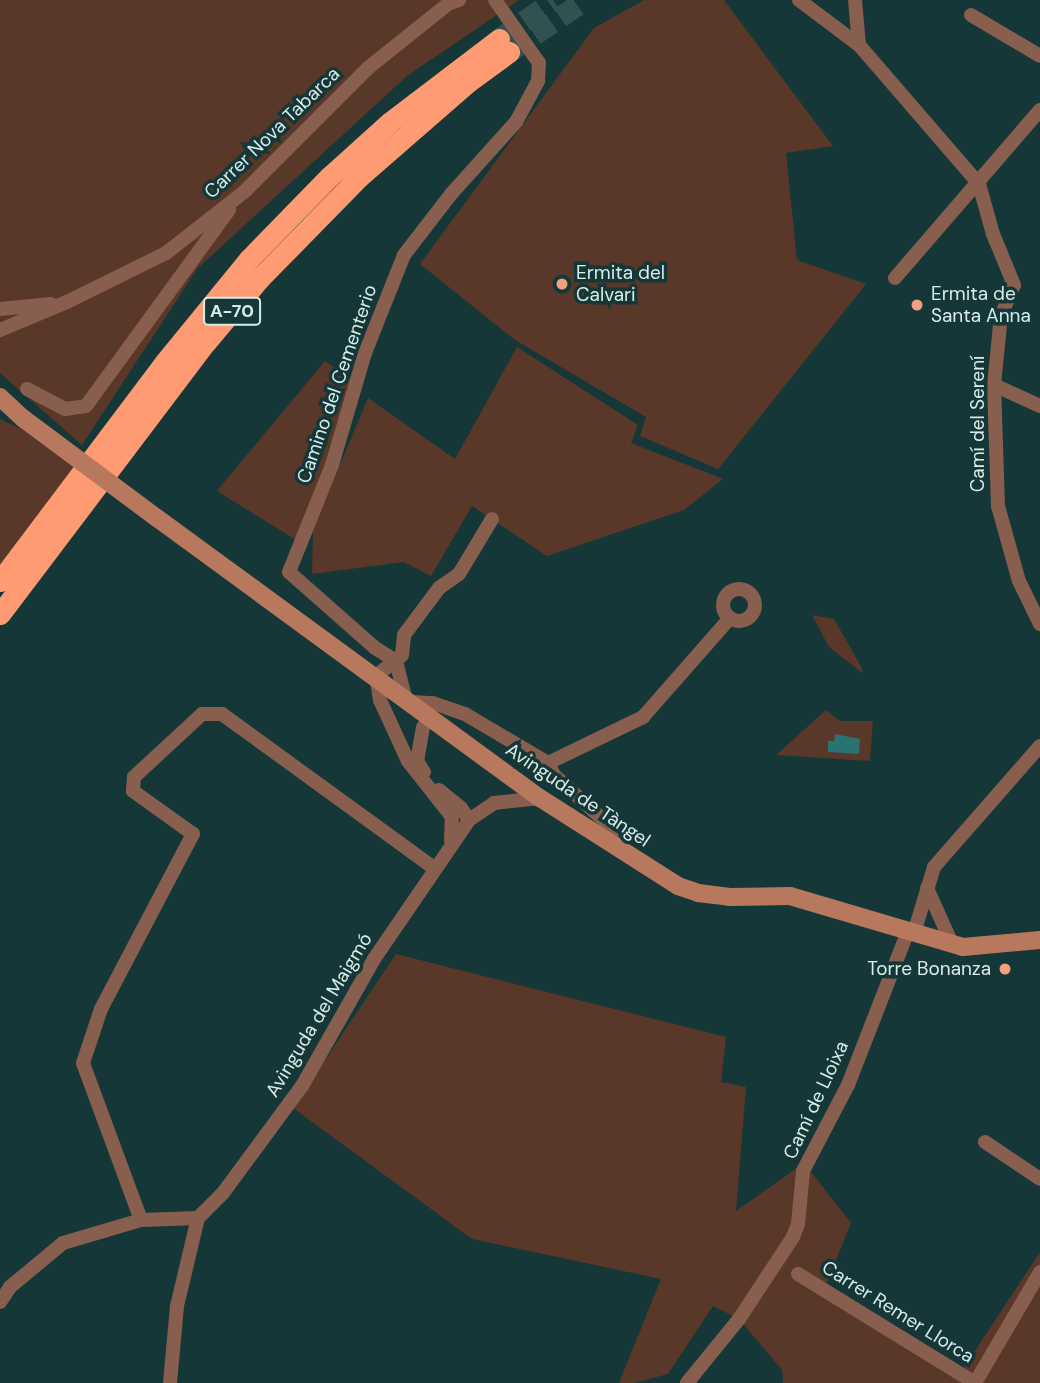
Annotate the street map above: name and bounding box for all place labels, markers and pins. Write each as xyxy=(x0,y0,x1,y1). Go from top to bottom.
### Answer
place label: Ermita del Calvari xyxy=(576,262,665,306)
marker: Ermita del Calvari xyxy=(554,276,570,292)
place label: Ermita de Santa Anna xyxy=(931,283,1031,327)
marker: Ermita de Santa Anna xyxy=(909,297,925,313)
place label: Torre Bonanza xyxy=(867,958,991,980)
marker: Torre Bonanza xyxy=(997,961,1013,977)

